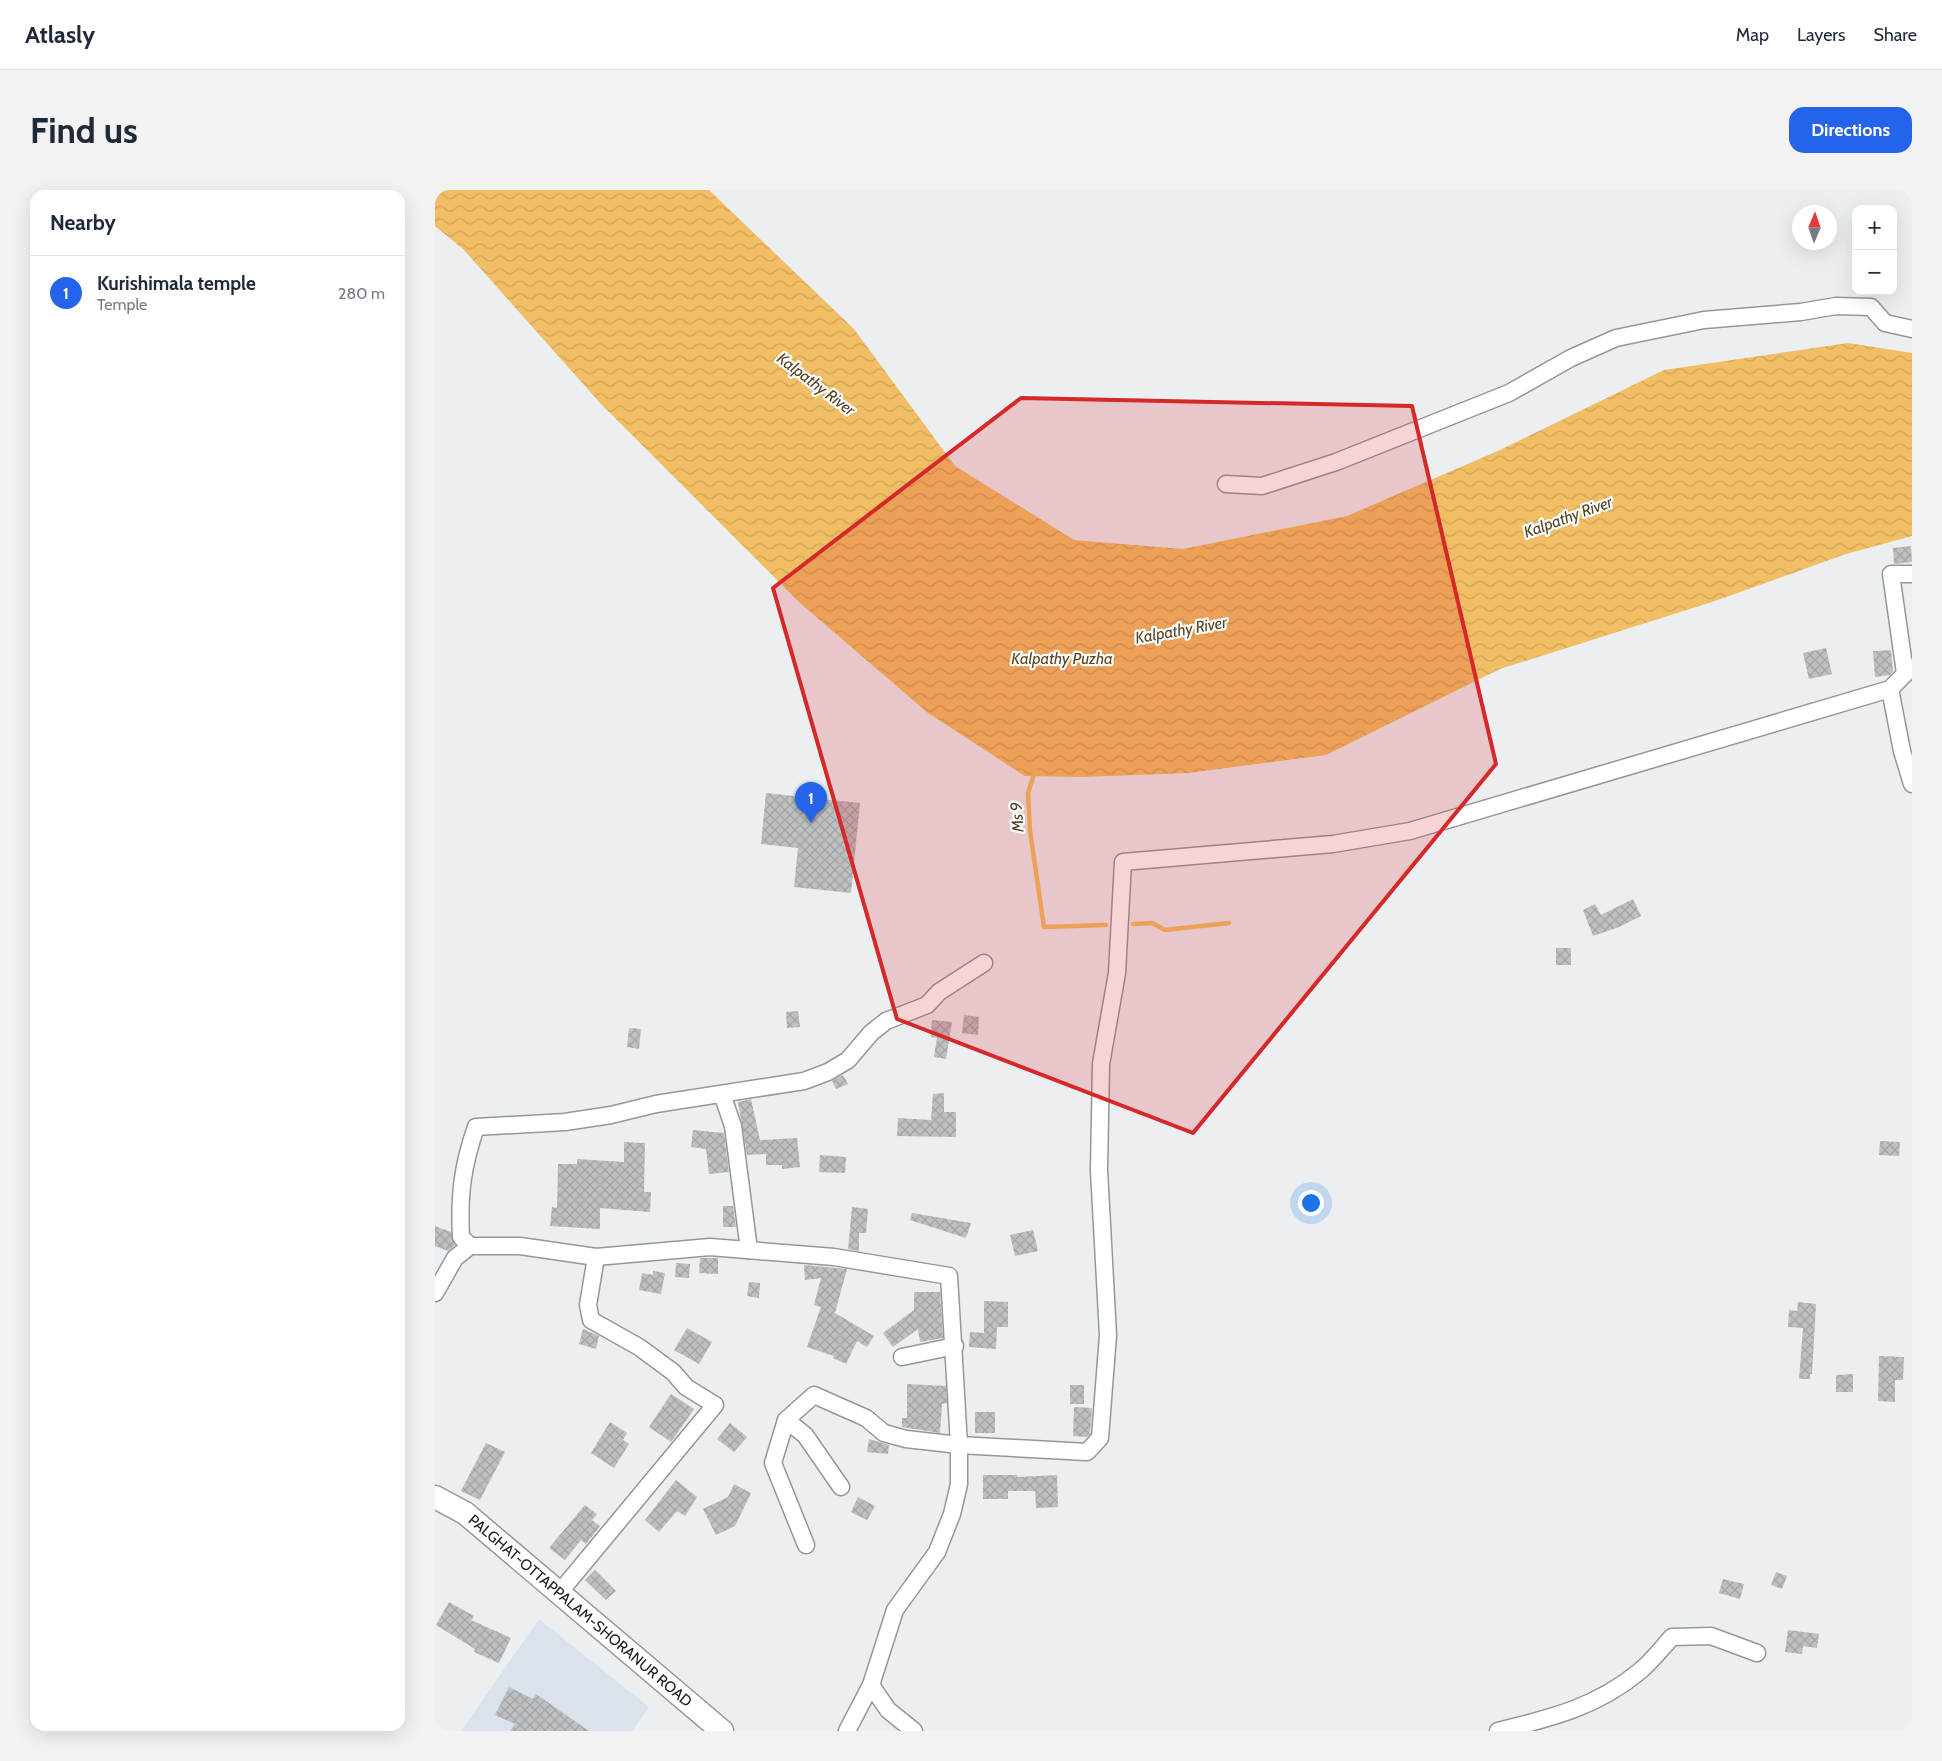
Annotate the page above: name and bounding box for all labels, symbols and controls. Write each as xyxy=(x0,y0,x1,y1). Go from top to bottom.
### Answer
text: Atlasly xyxy=(25,20,95,49)
text: Map xyxy=(1736,24,1769,46)
text: Layers xyxy=(1797,24,1846,46)
text: Share xyxy=(1874,24,1917,46)
button: Directions xyxy=(1789,107,1912,153)
text: Find us xyxy=(30,109,138,152)
north arrow xyxy=(1792,205,1837,250)
map controls xyxy=(1852,205,1897,295)
button: + xyxy=(1852,205,1897,250)
text: Nearby xyxy=(50,210,116,235)
button: − xyxy=(1852,250,1897,295)
text: Kurishimala temple xyxy=(97,272,256,295)
text: 1 xyxy=(63,284,69,303)
text: 280 m xyxy=(338,284,385,303)
text: Temple xyxy=(97,295,147,314)
water label: Kalpathy River xyxy=(773,348,860,420)
water label: Kalpathy River xyxy=(1521,492,1616,542)
water label: Kalpathy River xyxy=(1134,612,1229,647)
water label: Kalpathy Puzha xyxy=(1011,649,1113,668)
pin: 1 xyxy=(795,782,827,823)
water label: Ms 9 xyxy=(1006,801,1028,834)
your location xyxy=(1298,1190,1324,1216)
street label: PALGHAT-OTTAPPALAM-SHORANUR ROAD xyxy=(465,1511,696,1711)

